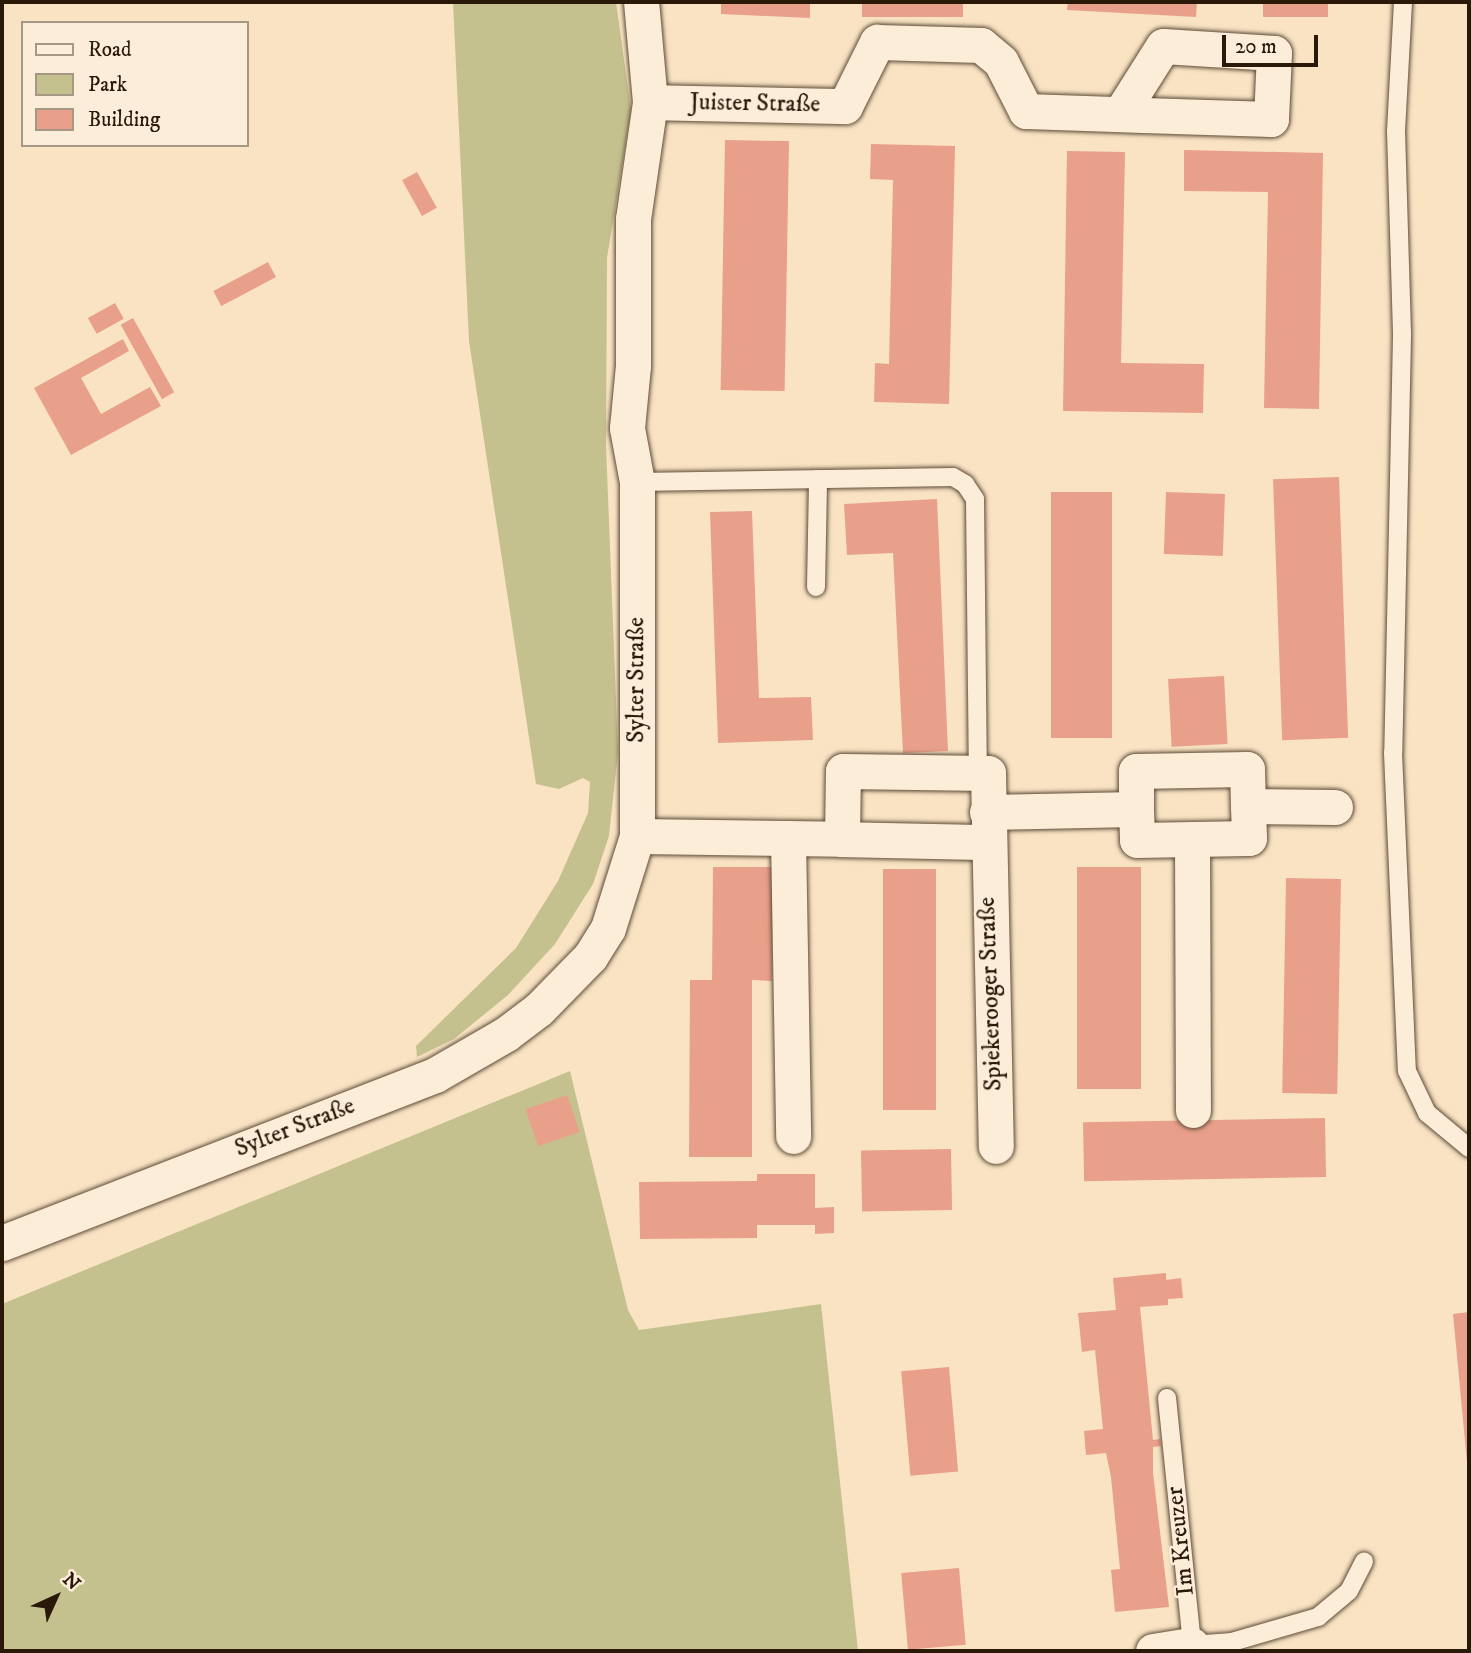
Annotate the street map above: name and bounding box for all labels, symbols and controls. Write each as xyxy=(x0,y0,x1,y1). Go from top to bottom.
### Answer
legend xyxy=(21,21,248,147)
scale bar xyxy=(1226,21,1322,65)
text: 20 m xyxy=(1235,34,1277,60)
text: Road xyxy=(88,37,132,63)
text: Park xyxy=(88,72,127,98)
street label: Juister Straße xyxy=(690,88,820,120)
text: Building xyxy=(88,107,160,133)
street label: Sylter Straße xyxy=(623,617,651,743)
street label: Spiekerooger Straße xyxy=(973,896,1009,1092)
street label: Sylter Straße xyxy=(231,1092,359,1164)
street label: Im Kreuzer xyxy=(1161,1485,1201,1597)
north arrow xyxy=(21,1562,91,1632)
text: N xyxy=(58,1568,85,1595)

